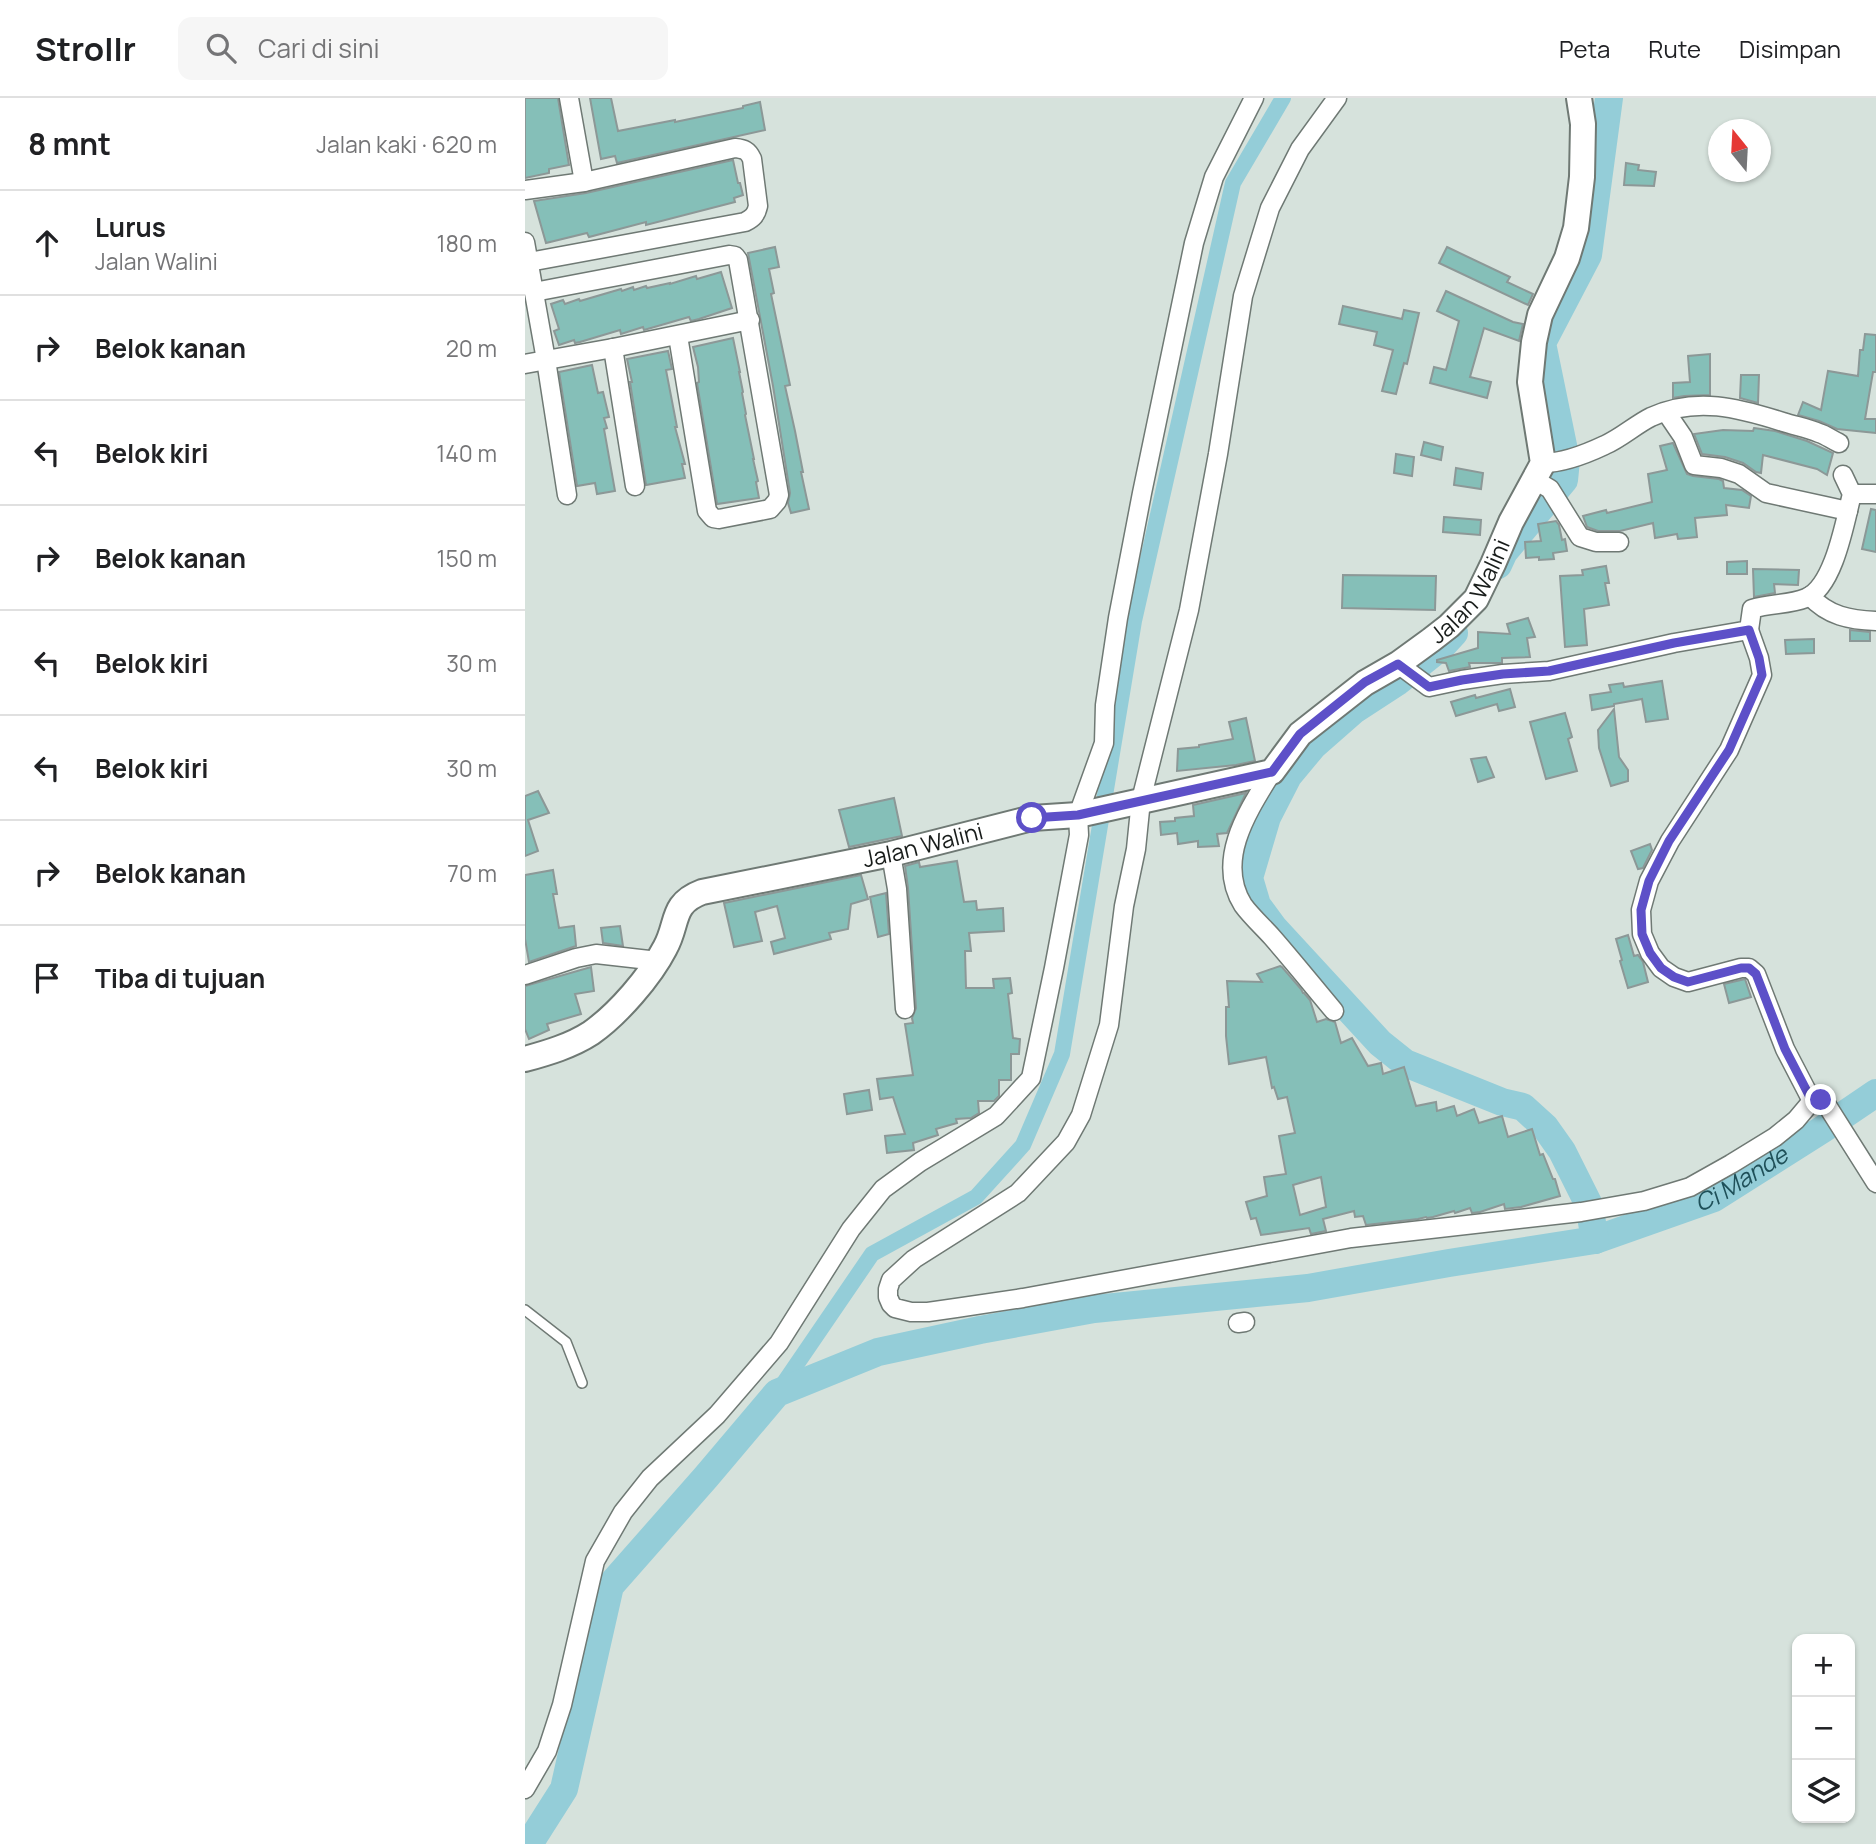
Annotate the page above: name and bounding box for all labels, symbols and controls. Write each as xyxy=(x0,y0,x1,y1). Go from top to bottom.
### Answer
search box xyxy=(178,17,668,80)
text: Strollr xyxy=(35,26,136,71)
icon: search xyxy=(202,29,240,67)
text: Cari di sini xyxy=(258,30,380,66)
text: Peta xyxy=(1559,32,1610,65)
text: Rute xyxy=(1648,32,1701,65)
text: Disimpan xyxy=(1739,32,1841,65)
north arrow xyxy=(1708,119,1771,182)
text: 8 mnt xyxy=(28,123,111,164)
text: Jalan kaki · 620 m xyxy=(316,128,497,160)
text: Lurus xyxy=(95,209,166,245)
icon: ahead xyxy=(28,224,66,262)
text: 180 m xyxy=(437,227,497,259)
text: Jalan Walini xyxy=(95,245,218,277)
icon: right xyxy=(28,329,66,367)
text: Belok kanan xyxy=(95,330,246,366)
text: 20 m xyxy=(446,332,497,364)
icon: left xyxy=(28,434,66,472)
text: Belok kiri xyxy=(95,435,209,471)
text: 140 m xyxy=(436,437,497,469)
street label: Jalan Walini xyxy=(1423,534,1517,650)
icon: right xyxy=(28,539,66,577)
text: Belok kanan xyxy=(95,540,246,576)
text: 150 m xyxy=(437,542,497,574)
icon: left xyxy=(28,644,66,682)
text: Belok kiri xyxy=(95,645,209,681)
text: 30 m xyxy=(446,647,497,679)
icon: left xyxy=(28,749,66,787)
text: Belok kiri xyxy=(95,750,209,786)
text: 30 m xyxy=(446,752,497,784)
route start xyxy=(1016,802,1047,833)
street label: Jalan Walini xyxy=(860,814,986,874)
icon: right xyxy=(28,854,66,892)
text: Belok kanan xyxy=(95,855,246,891)
text: 70 m xyxy=(447,857,497,889)
icon: arrive xyxy=(28,959,66,997)
text: Tiba di tujuan xyxy=(95,960,265,996)
route end xyxy=(1805,1084,1836,1115)
water label: Ci Mande xyxy=(1690,1136,1795,1218)
map controls xyxy=(1792,1634,1855,1823)
button: + xyxy=(1792,1634,1855,1697)
button: − xyxy=(1792,1697,1855,1760)
button: layers xyxy=(1792,1760,1855,1823)

